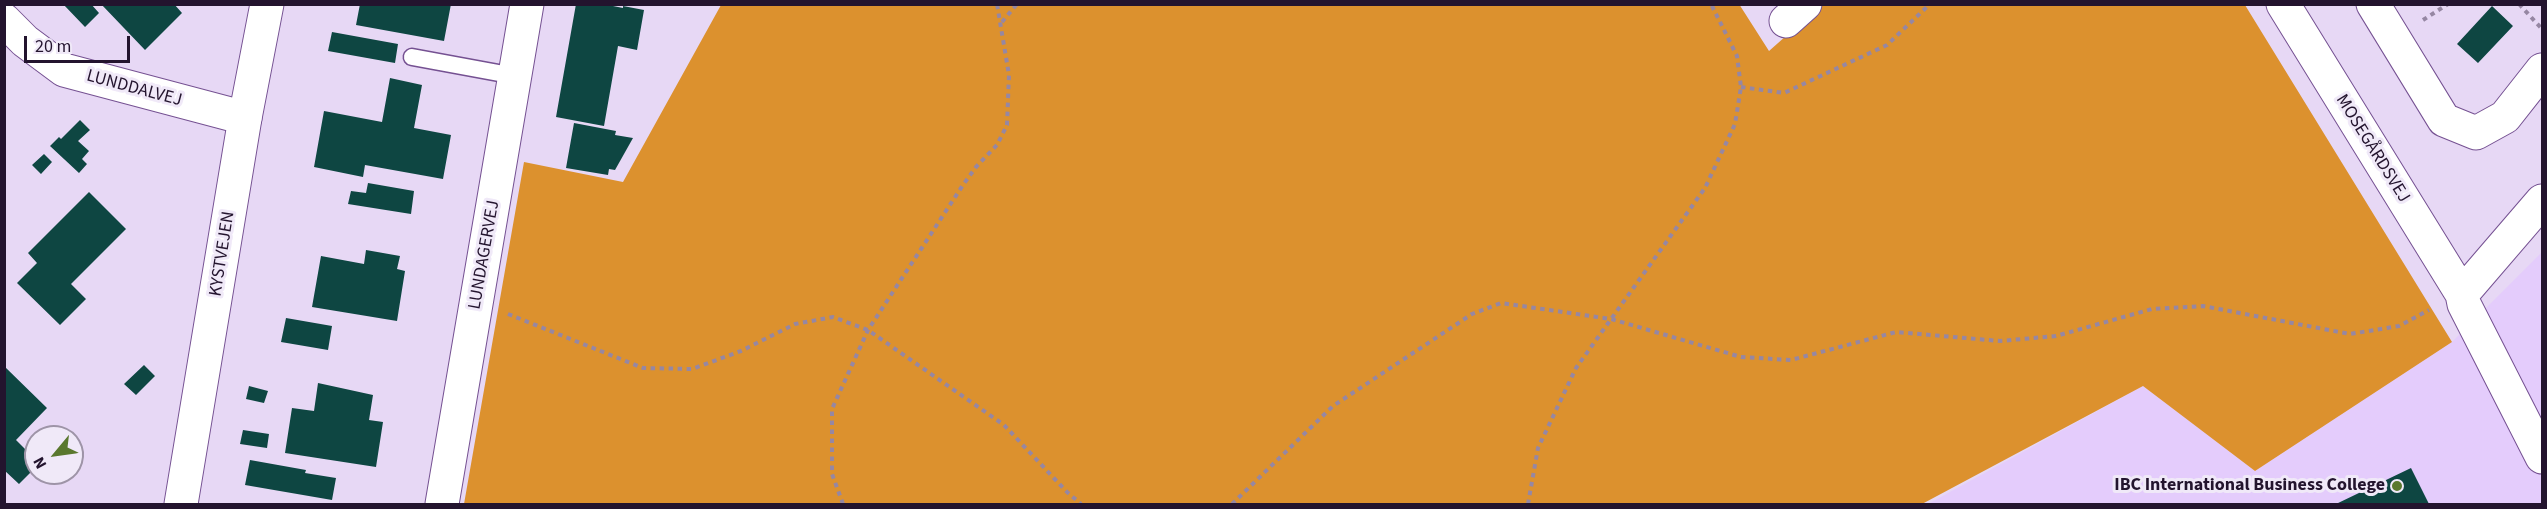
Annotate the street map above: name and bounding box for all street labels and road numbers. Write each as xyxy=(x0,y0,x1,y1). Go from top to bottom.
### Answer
street label: LUNDDALVEJ xyxy=(84,66,184,112)
street label: MOSEGÅRDSVEJ xyxy=(2330,91,2414,207)
street label: LUNDAGERVEJ xyxy=(465,199,505,311)
street label: KYSTVEJEN xyxy=(206,210,240,298)

